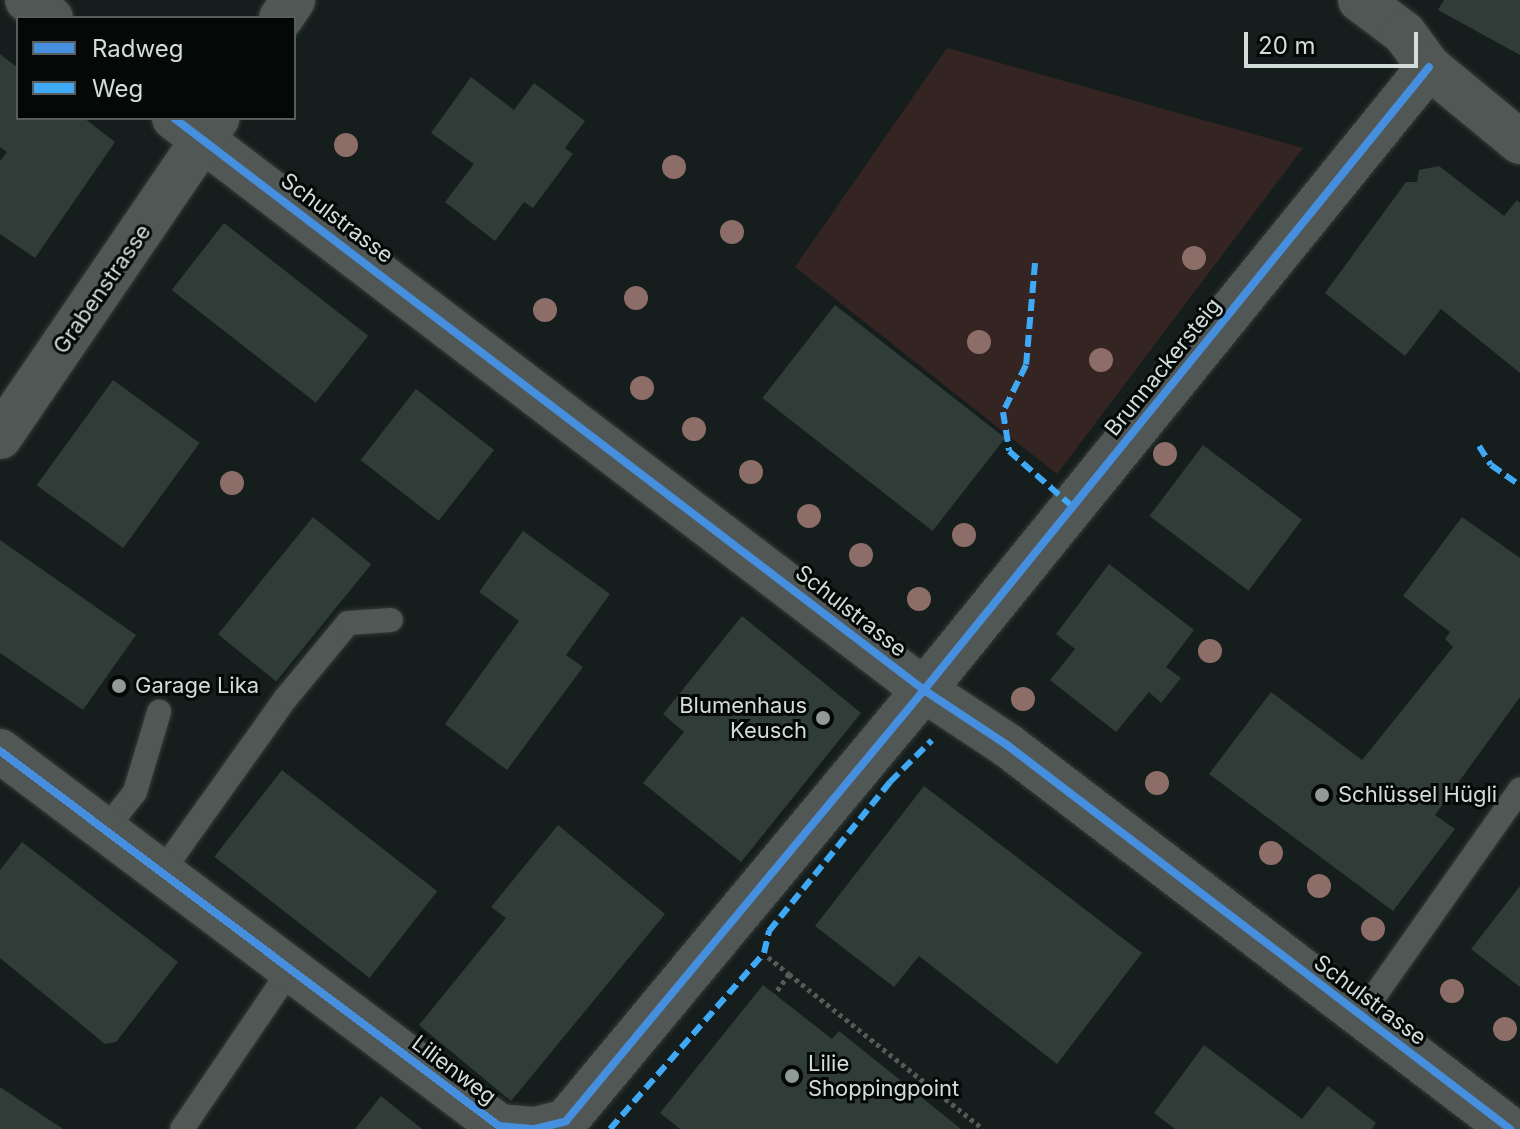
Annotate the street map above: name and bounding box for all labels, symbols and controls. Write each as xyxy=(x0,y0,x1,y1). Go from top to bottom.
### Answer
legend xyxy=(16,16,296,120)
scale bar xyxy=(1248,16,1422,66)
text: 20 m xyxy=(1258,31,1316,60)
text: Radweg xyxy=(92,34,183,63)
text: Weg xyxy=(92,74,143,103)
street label: Schulstrasse xyxy=(276,167,398,269)
street label: Grabenstrasse xyxy=(48,219,156,359)
street label: Brunnackersteig xyxy=(1099,293,1227,441)
street label: Schulstrasse xyxy=(790,559,912,663)
place label: Garage Lika xyxy=(135,673,259,699)
marker: Garage Lika xyxy=(110,677,128,695)
place label: Blumenhaus Keusch xyxy=(679,692,807,744)
marker: Blumenhaus Keusch xyxy=(814,709,832,727)
place label: Schlüssel Hügli xyxy=(1338,782,1497,808)
marker: Schlüssel Hügli xyxy=(1313,786,1331,804)
street label: Schulstrasse xyxy=(1309,949,1431,1051)
street label: Lilienweg xyxy=(407,1030,501,1110)
place label: Lilie Shoppingpoint xyxy=(808,1050,959,1102)
marker: Lilie Shoppingpoint xyxy=(783,1067,801,1085)

